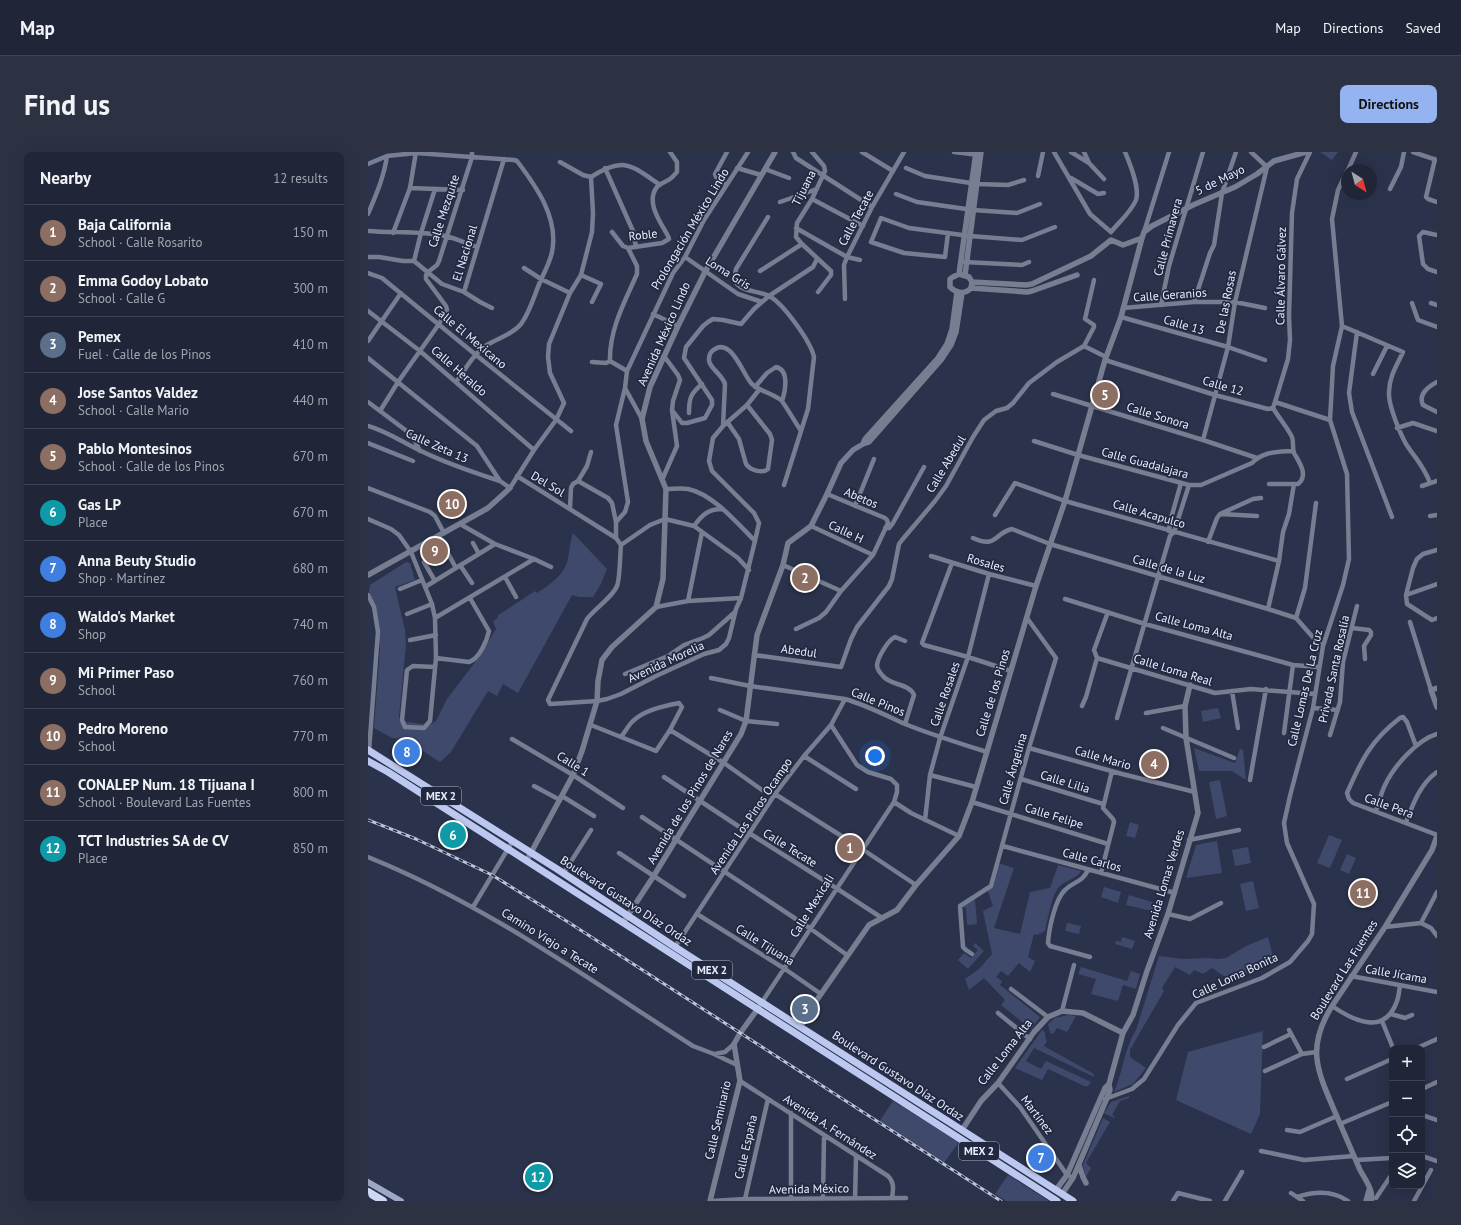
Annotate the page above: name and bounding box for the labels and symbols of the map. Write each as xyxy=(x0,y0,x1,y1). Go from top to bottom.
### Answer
street label: 5 de Mayo xyxy=(1193,161,1247,198)
north arrow xyxy=(1341,164,1377,200)
street label: Prolongación México Lindo xyxy=(647,165,732,292)
street label: Tijuana xyxy=(788,167,819,208)
street label: Calle Mezquite xyxy=(425,173,462,249)
street label: Calle Tecate xyxy=(835,187,877,248)
street label: Calle Primavera xyxy=(1150,196,1185,277)
street label: El Nacional xyxy=(449,222,480,283)
street label: Roble xyxy=(628,226,658,243)
street label: Calle Álvaro Gálvez xyxy=(1272,227,1289,325)
street label: Loma Gris xyxy=(703,253,754,292)
street label: De las Rosas xyxy=(1212,269,1239,335)
street label: Avenida México Lindo xyxy=(634,280,693,388)
street label: Calle Geranios xyxy=(1133,284,1207,305)
street label: Calle El Mexicano xyxy=(431,302,510,372)
street label: Calle 13 xyxy=(1162,312,1206,338)
street label: Calle Heraldo xyxy=(428,342,490,399)
street label: Calle 12 xyxy=(1201,373,1245,399)
pin: 5 xyxy=(1092,380,1118,410)
street label: Calle Sonora xyxy=(1125,399,1191,432)
street label: Calle Zeta 13 xyxy=(404,425,471,466)
street label: Calle Abedul xyxy=(923,432,969,495)
street label: Calle Guadalajara xyxy=(1100,444,1190,481)
street label: Del Sol xyxy=(529,468,568,500)
street label: Abetos xyxy=(842,484,880,511)
pin: 10 xyxy=(439,489,465,519)
street label: Calle Acapulco xyxy=(1111,496,1187,531)
street label: Calle H xyxy=(826,517,866,546)
pin: 9 xyxy=(422,536,448,566)
street label: Rosales xyxy=(965,550,1007,575)
street label: Calle de la Luz xyxy=(1131,551,1207,586)
pin: 2 xyxy=(792,563,818,593)
street label: Calle Loma Alta xyxy=(1154,608,1235,643)
street label: Privada Santa Rosalía xyxy=(1315,614,1352,724)
street label: Calle Lomas De La Cruz xyxy=(1284,628,1325,748)
street label: Avenida Morelia xyxy=(625,637,706,686)
street label: Abedul xyxy=(780,641,818,661)
street label: Calle de los Pinos xyxy=(972,647,1013,738)
street label: Calle Loma Real xyxy=(1132,650,1215,689)
street label: Calle Rosales xyxy=(926,659,963,728)
street label: Calle Pinos xyxy=(849,684,907,719)
street label: Avenida de los Pinos de Nares xyxy=(644,727,736,867)
street label: Calle Ángelina xyxy=(995,731,1030,806)
pin: 8 xyxy=(394,737,420,767)
street label: Calle Mario xyxy=(1073,742,1133,773)
your location xyxy=(865,746,885,766)
street label: Calle 1 xyxy=(554,748,592,779)
pin: 4 xyxy=(1141,749,1167,779)
street label: Avenida Los Pinos Ocampo xyxy=(706,755,795,877)
street label: Calle Lilia xyxy=(1039,767,1092,796)
road number: MEX 2 xyxy=(421,787,461,805)
street label: Calle Pera xyxy=(1362,790,1416,821)
street label: Calle Felipe xyxy=(1023,800,1085,832)
pin: 6 xyxy=(440,820,466,850)
street label: Calle Tecate xyxy=(760,825,820,870)
street label: Avenida Lomas Verdes xyxy=(1140,828,1187,940)
pin: 1 xyxy=(837,833,863,863)
street label: Calle Carlos xyxy=(1061,844,1123,875)
street label: Boulevard Gustavo Díaz Ordaz xyxy=(558,852,695,949)
street label: Calle Mexicali xyxy=(786,871,837,940)
pin: 11 xyxy=(1350,878,1376,908)
street label: Camino Viejo a Tecate xyxy=(499,905,602,977)
street label: Boulevard Las Fuentes xyxy=(1307,917,1380,1023)
street label: Calle Tijuana xyxy=(733,921,797,969)
street label: Calle Loma Bonita xyxy=(1189,949,1280,1002)
road number: MEX 2 xyxy=(692,961,732,979)
street label: Calle Jícama xyxy=(1364,961,1428,986)
pin: 3 xyxy=(792,994,818,1024)
street label: Calle Loma Alta xyxy=(974,1016,1035,1088)
street label: Boulevard Gustavo Díaz Ordaz xyxy=(830,1027,967,1124)
street label: Calle Seminario xyxy=(701,1079,734,1161)
street label: Avenida A. Fernández xyxy=(781,1091,880,1162)
street label: Martínez xyxy=(1018,1092,1057,1137)
street label: Calle España xyxy=(731,1113,760,1180)
road number: MEX 2 xyxy=(959,1142,999,1160)
pin: 7 xyxy=(1028,1143,1054,1173)
pin: 12 xyxy=(525,1162,551,1192)
street label: Avenida México xyxy=(769,1180,849,1197)

